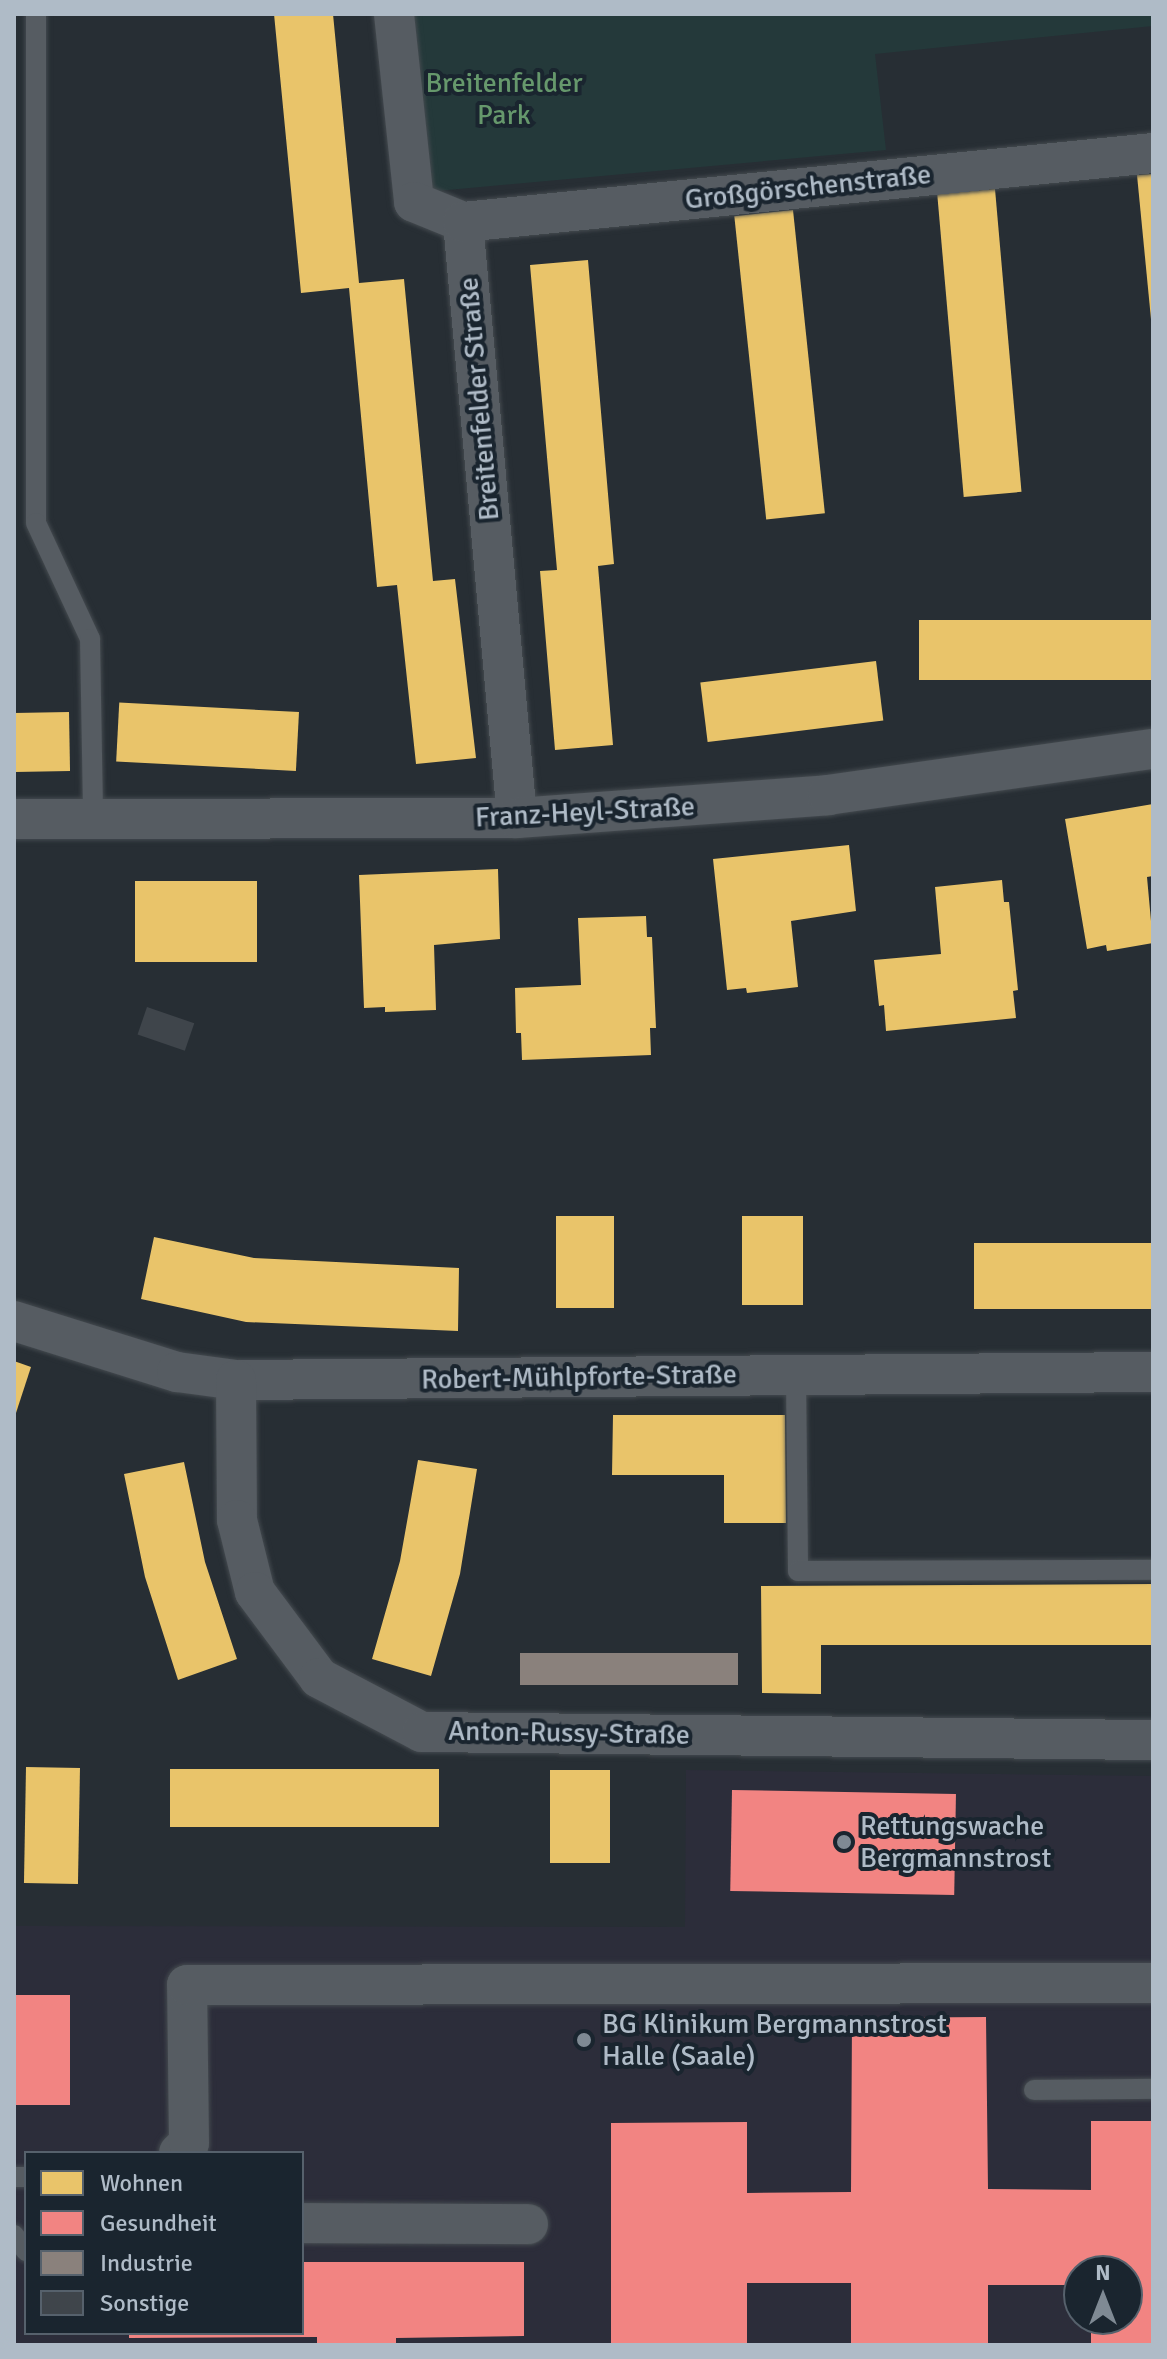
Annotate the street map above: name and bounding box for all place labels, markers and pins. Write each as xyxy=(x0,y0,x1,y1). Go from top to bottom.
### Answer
place label: Rettungswache Bergmannstrost xyxy=(860,1809,1051,1875)
marker: Rettungswache Bergmannstrost xyxy=(835,1833,853,1851)
place label: BG Klinikum Bergmannstrost Halle (Saale) xyxy=(602,2007,947,2073)
marker: BG Klinikum Bergmannstrost Halle (Saale) xyxy=(573,2029,595,2051)

